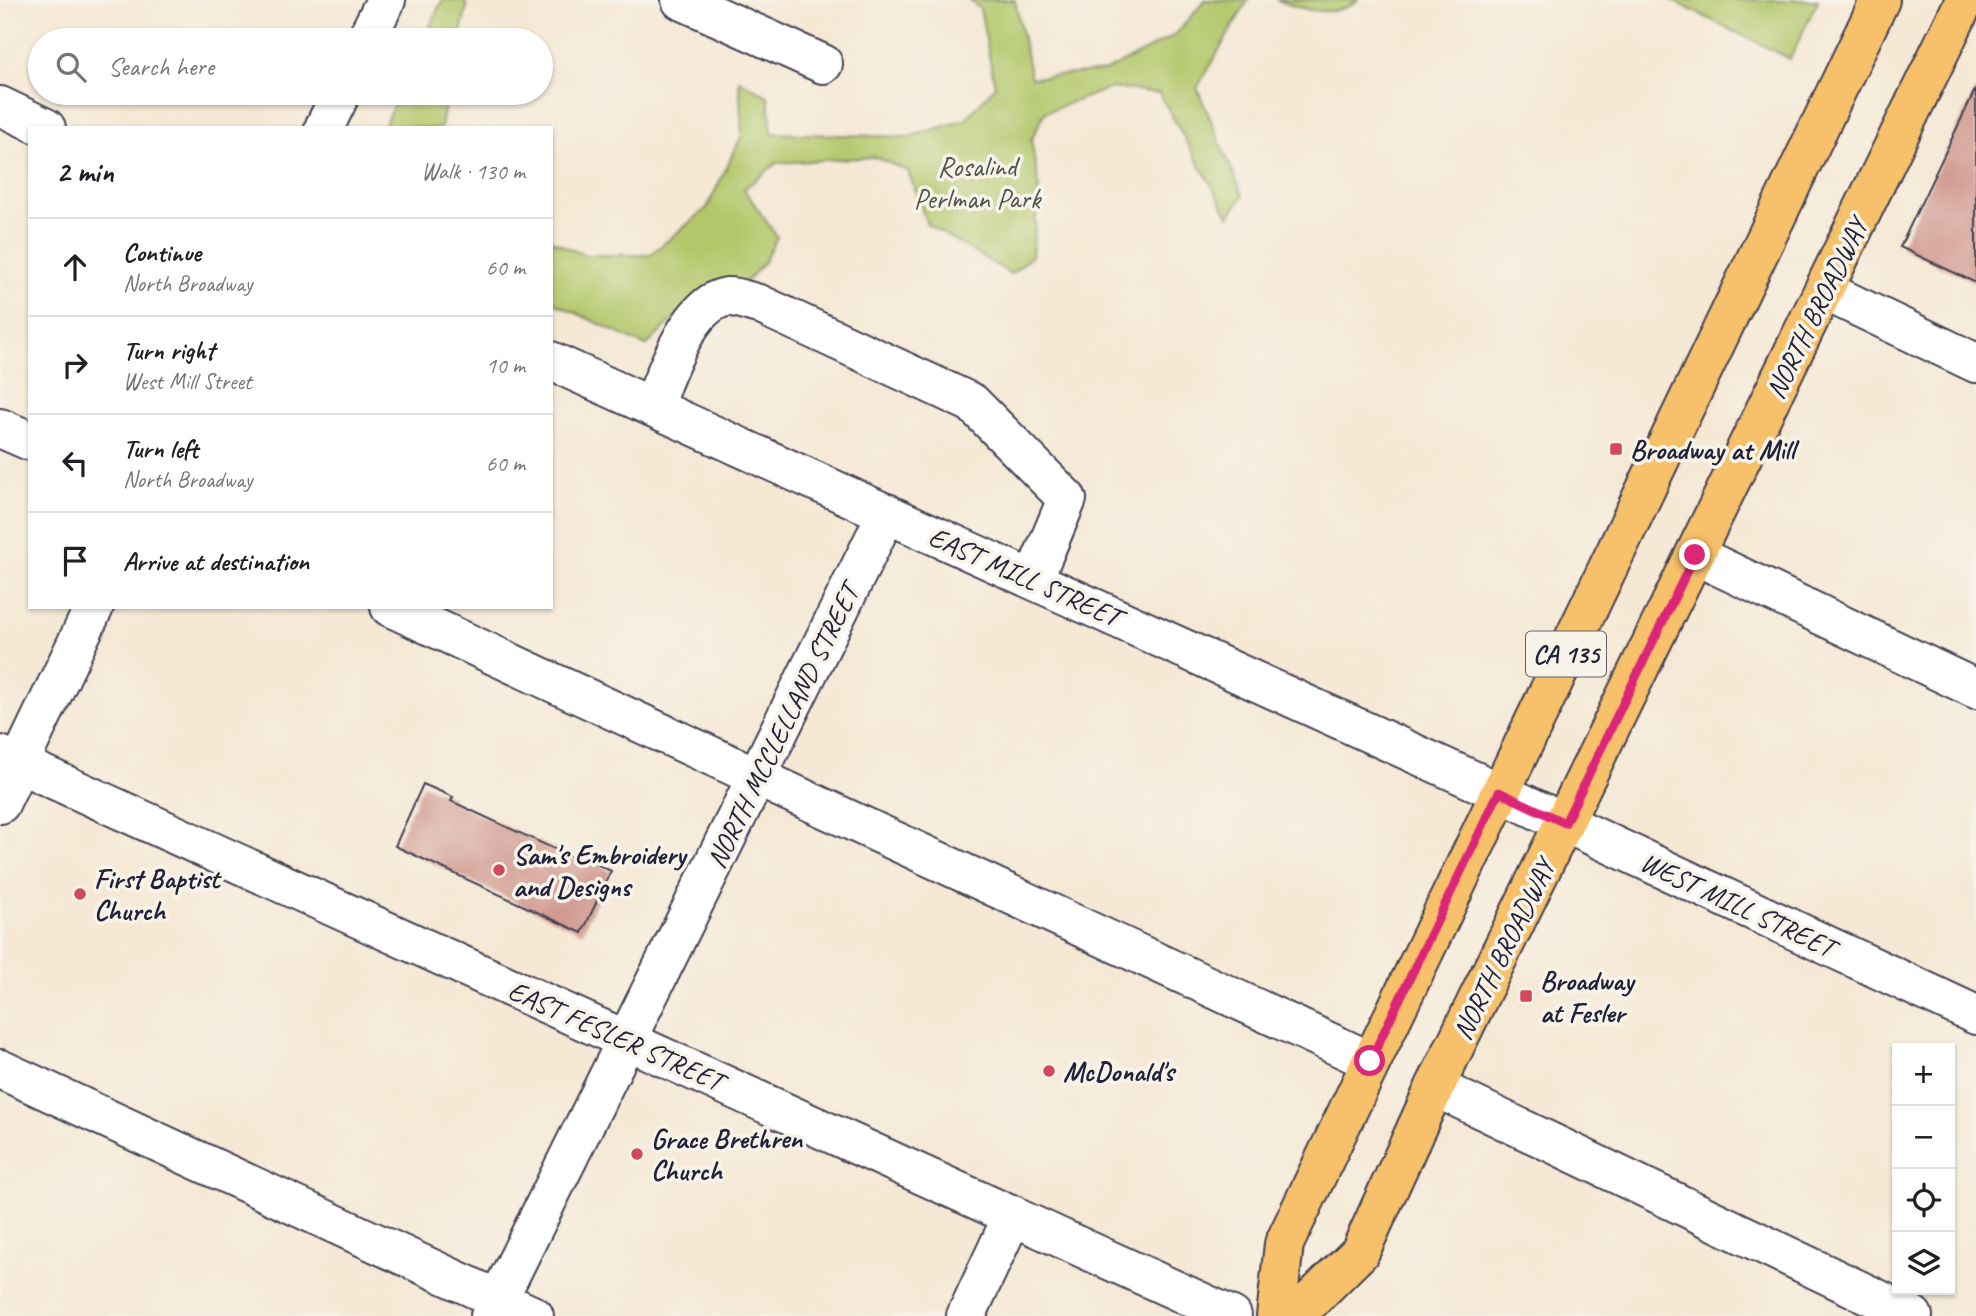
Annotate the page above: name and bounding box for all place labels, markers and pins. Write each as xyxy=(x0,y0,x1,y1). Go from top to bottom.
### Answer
place label: Broadway at Mill xyxy=(1630,432,1801,467)
marker: Broadway at Mill xyxy=(1608,441,1624,457)
place label: Sam's Embroidery and Designs xyxy=(513,837,688,904)
place label: First Baptist Church xyxy=(94,861,222,928)
marker: Sam's Embroidery and Designs xyxy=(491,862,507,878)
marker: First Baptist Church xyxy=(72,886,88,902)
place label: Broadway at Fesler xyxy=(1540,963,1636,1030)
marker: Broadway at Fesler xyxy=(1518,988,1534,1004)
place label: McDonald's xyxy=(1063,1054,1177,1089)
marker: McDonald's xyxy=(1041,1063,1057,1079)
place label: Grace Brethren Church xyxy=(651,1121,803,1188)
marker: Grace Brethren Church xyxy=(629,1146,645,1162)

